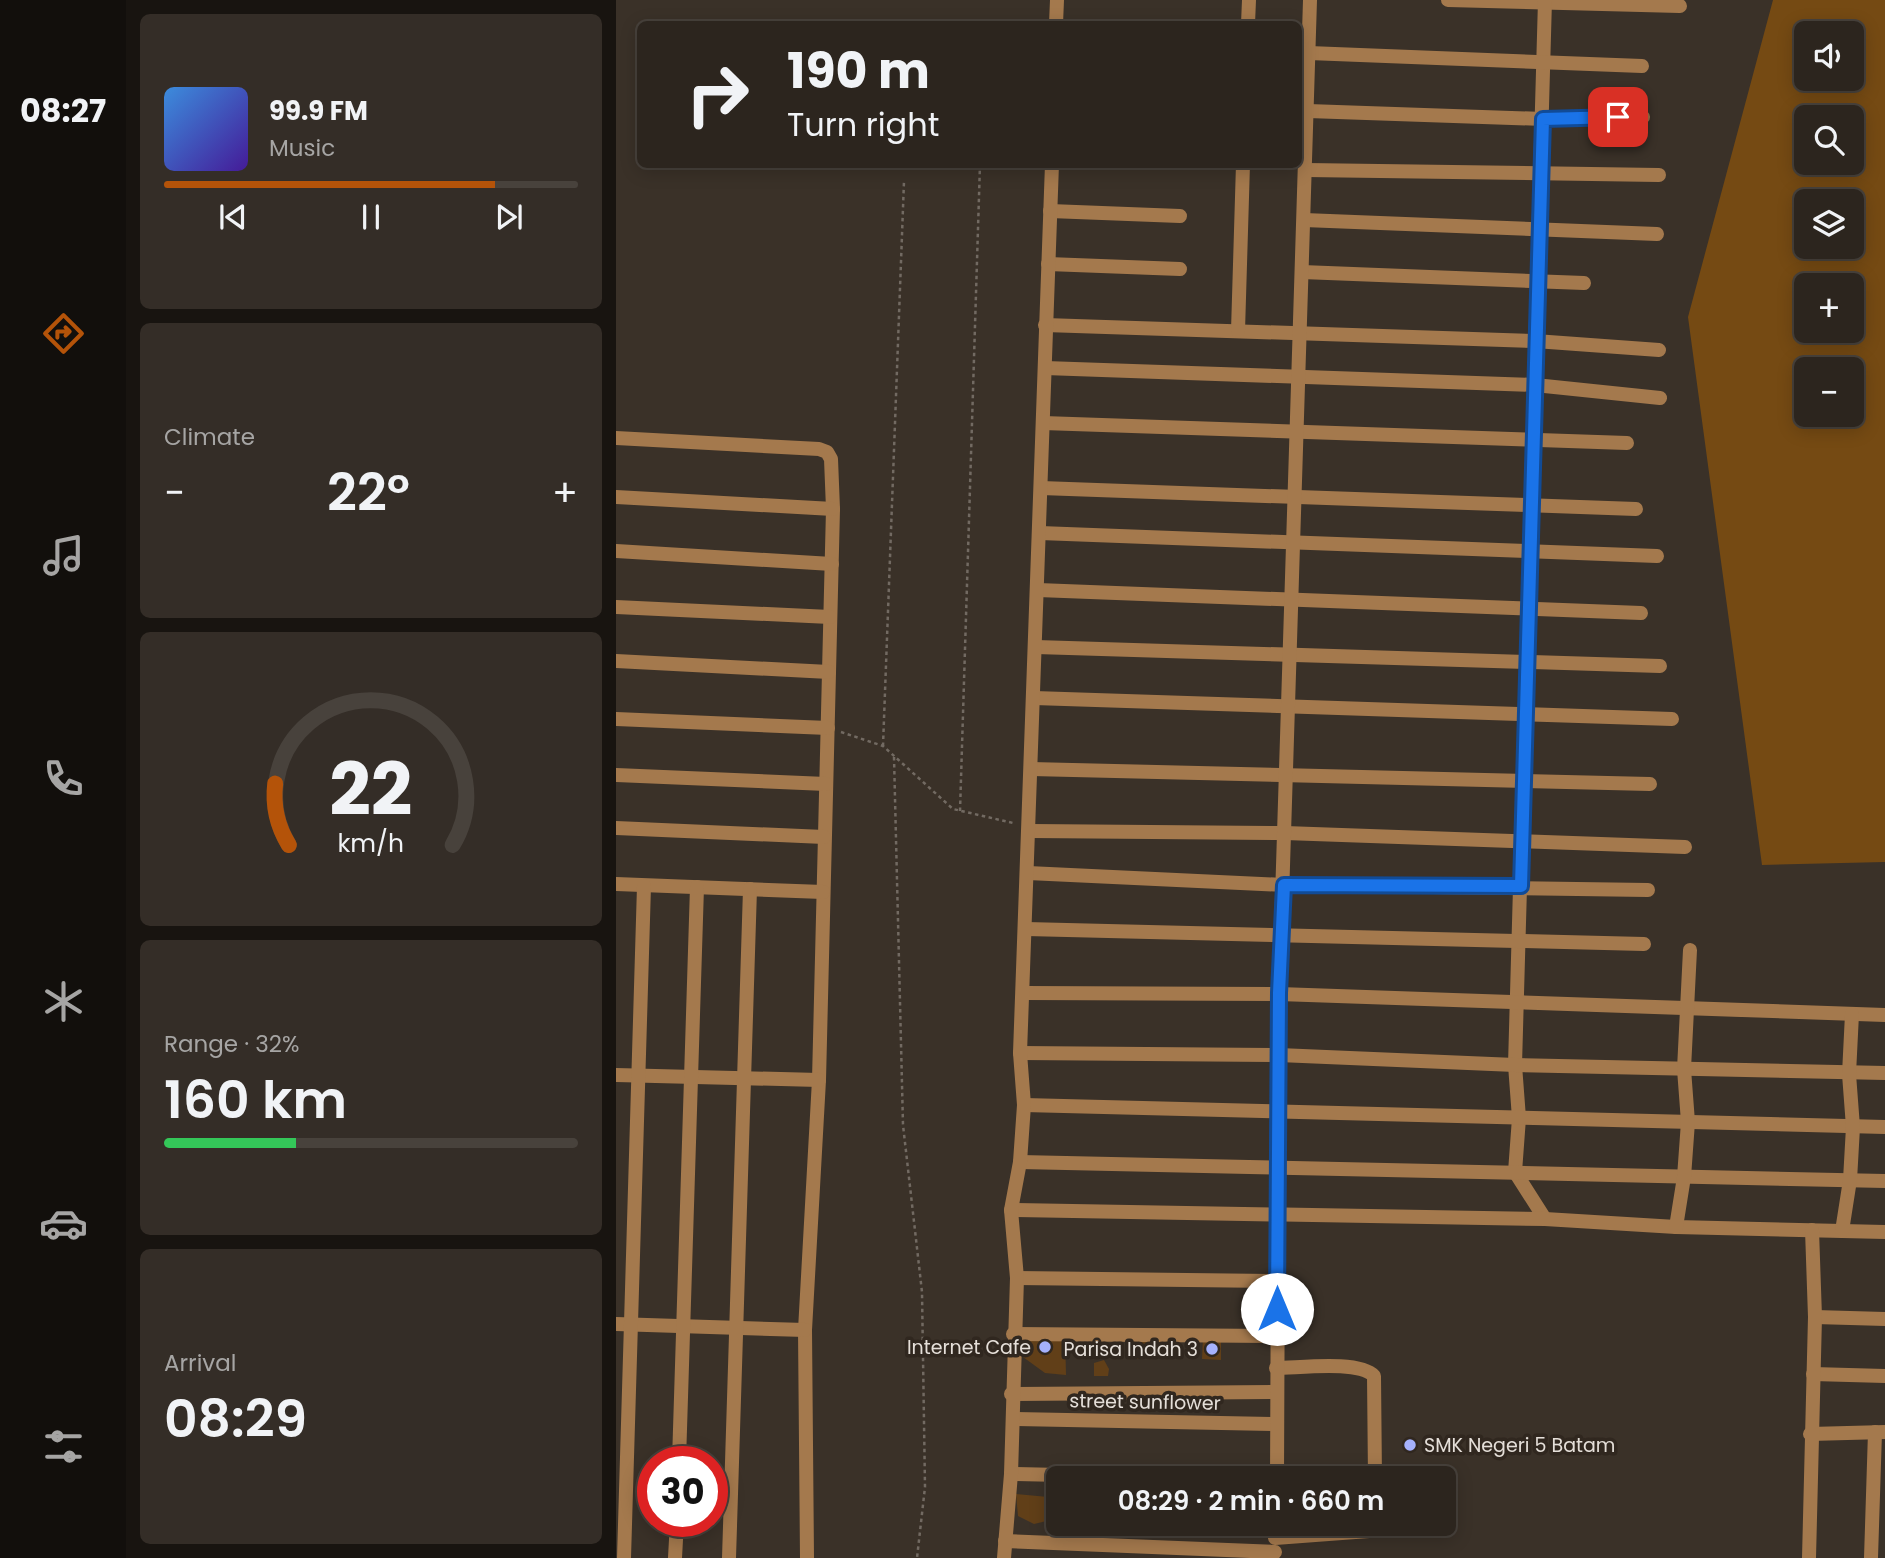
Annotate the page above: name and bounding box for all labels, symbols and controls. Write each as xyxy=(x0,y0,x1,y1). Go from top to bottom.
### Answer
map controls xyxy=(1794,21,1864,427)
button: sound xyxy=(1794,21,1864,91)
text: 190 m xyxy=(787,37,930,105)
icon: right xyxy=(672,49,763,140)
pin xyxy=(1588,87,1648,147)
text: 08:27 xyxy=(20,88,106,133)
text: 99.9 FM xyxy=(269,93,368,129)
icon: arrive xyxy=(1599,98,1637,136)
text: Turn right xyxy=(787,102,939,147)
button: search xyxy=(1794,105,1864,175)
text: Music xyxy=(269,132,335,164)
button: layers xyxy=(1794,189,1864,259)
icon: previous xyxy=(214,198,252,236)
icon: pause xyxy=(352,198,390,236)
icon: next xyxy=(490,198,528,236)
button: + xyxy=(1794,273,1864,343)
icon: directions xyxy=(39,309,88,358)
button: − xyxy=(1794,357,1864,427)
text: Climate xyxy=(164,421,255,453)
text: 22° xyxy=(327,456,410,529)
text: − xyxy=(164,466,185,519)
text: + xyxy=(552,466,578,519)
icon: music xyxy=(39,531,88,580)
text: 22 xyxy=(329,739,413,840)
icon: phone xyxy=(39,754,88,803)
text: km/h xyxy=(338,826,404,861)
icon: climate xyxy=(39,977,88,1026)
text: Range · 32% xyxy=(164,1028,299,1060)
text: 160 km xyxy=(164,1063,347,1136)
icon: car xyxy=(39,1199,88,1248)
position arrow xyxy=(1240,1272,1314,1346)
place label: Internet Cafe xyxy=(907,1334,1031,1361)
place label: Parisa Indah 3 xyxy=(1064,1336,1198,1363)
marker: Internet Cafe xyxy=(1037,1339,1053,1355)
marker: Parisa Indah 3 xyxy=(1204,1341,1220,1357)
text: Arrival xyxy=(164,1347,236,1379)
text: 08:29 xyxy=(164,1382,307,1455)
street label: street sunflower xyxy=(1069,1387,1221,1417)
icon: filters xyxy=(39,1422,88,1471)
place label: SMK Negeri 5 Batam xyxy=(1424,1432,1615,1459)
marker: SMK Negeri 5 Batam xyxy=(1402,1437,1418,1453)
speed limit sign: 30 xyxy=(637,1446,728,1537)
text: 08:29 · 2 min · 660 m xyxy=(1118,1483,1384,1519)

